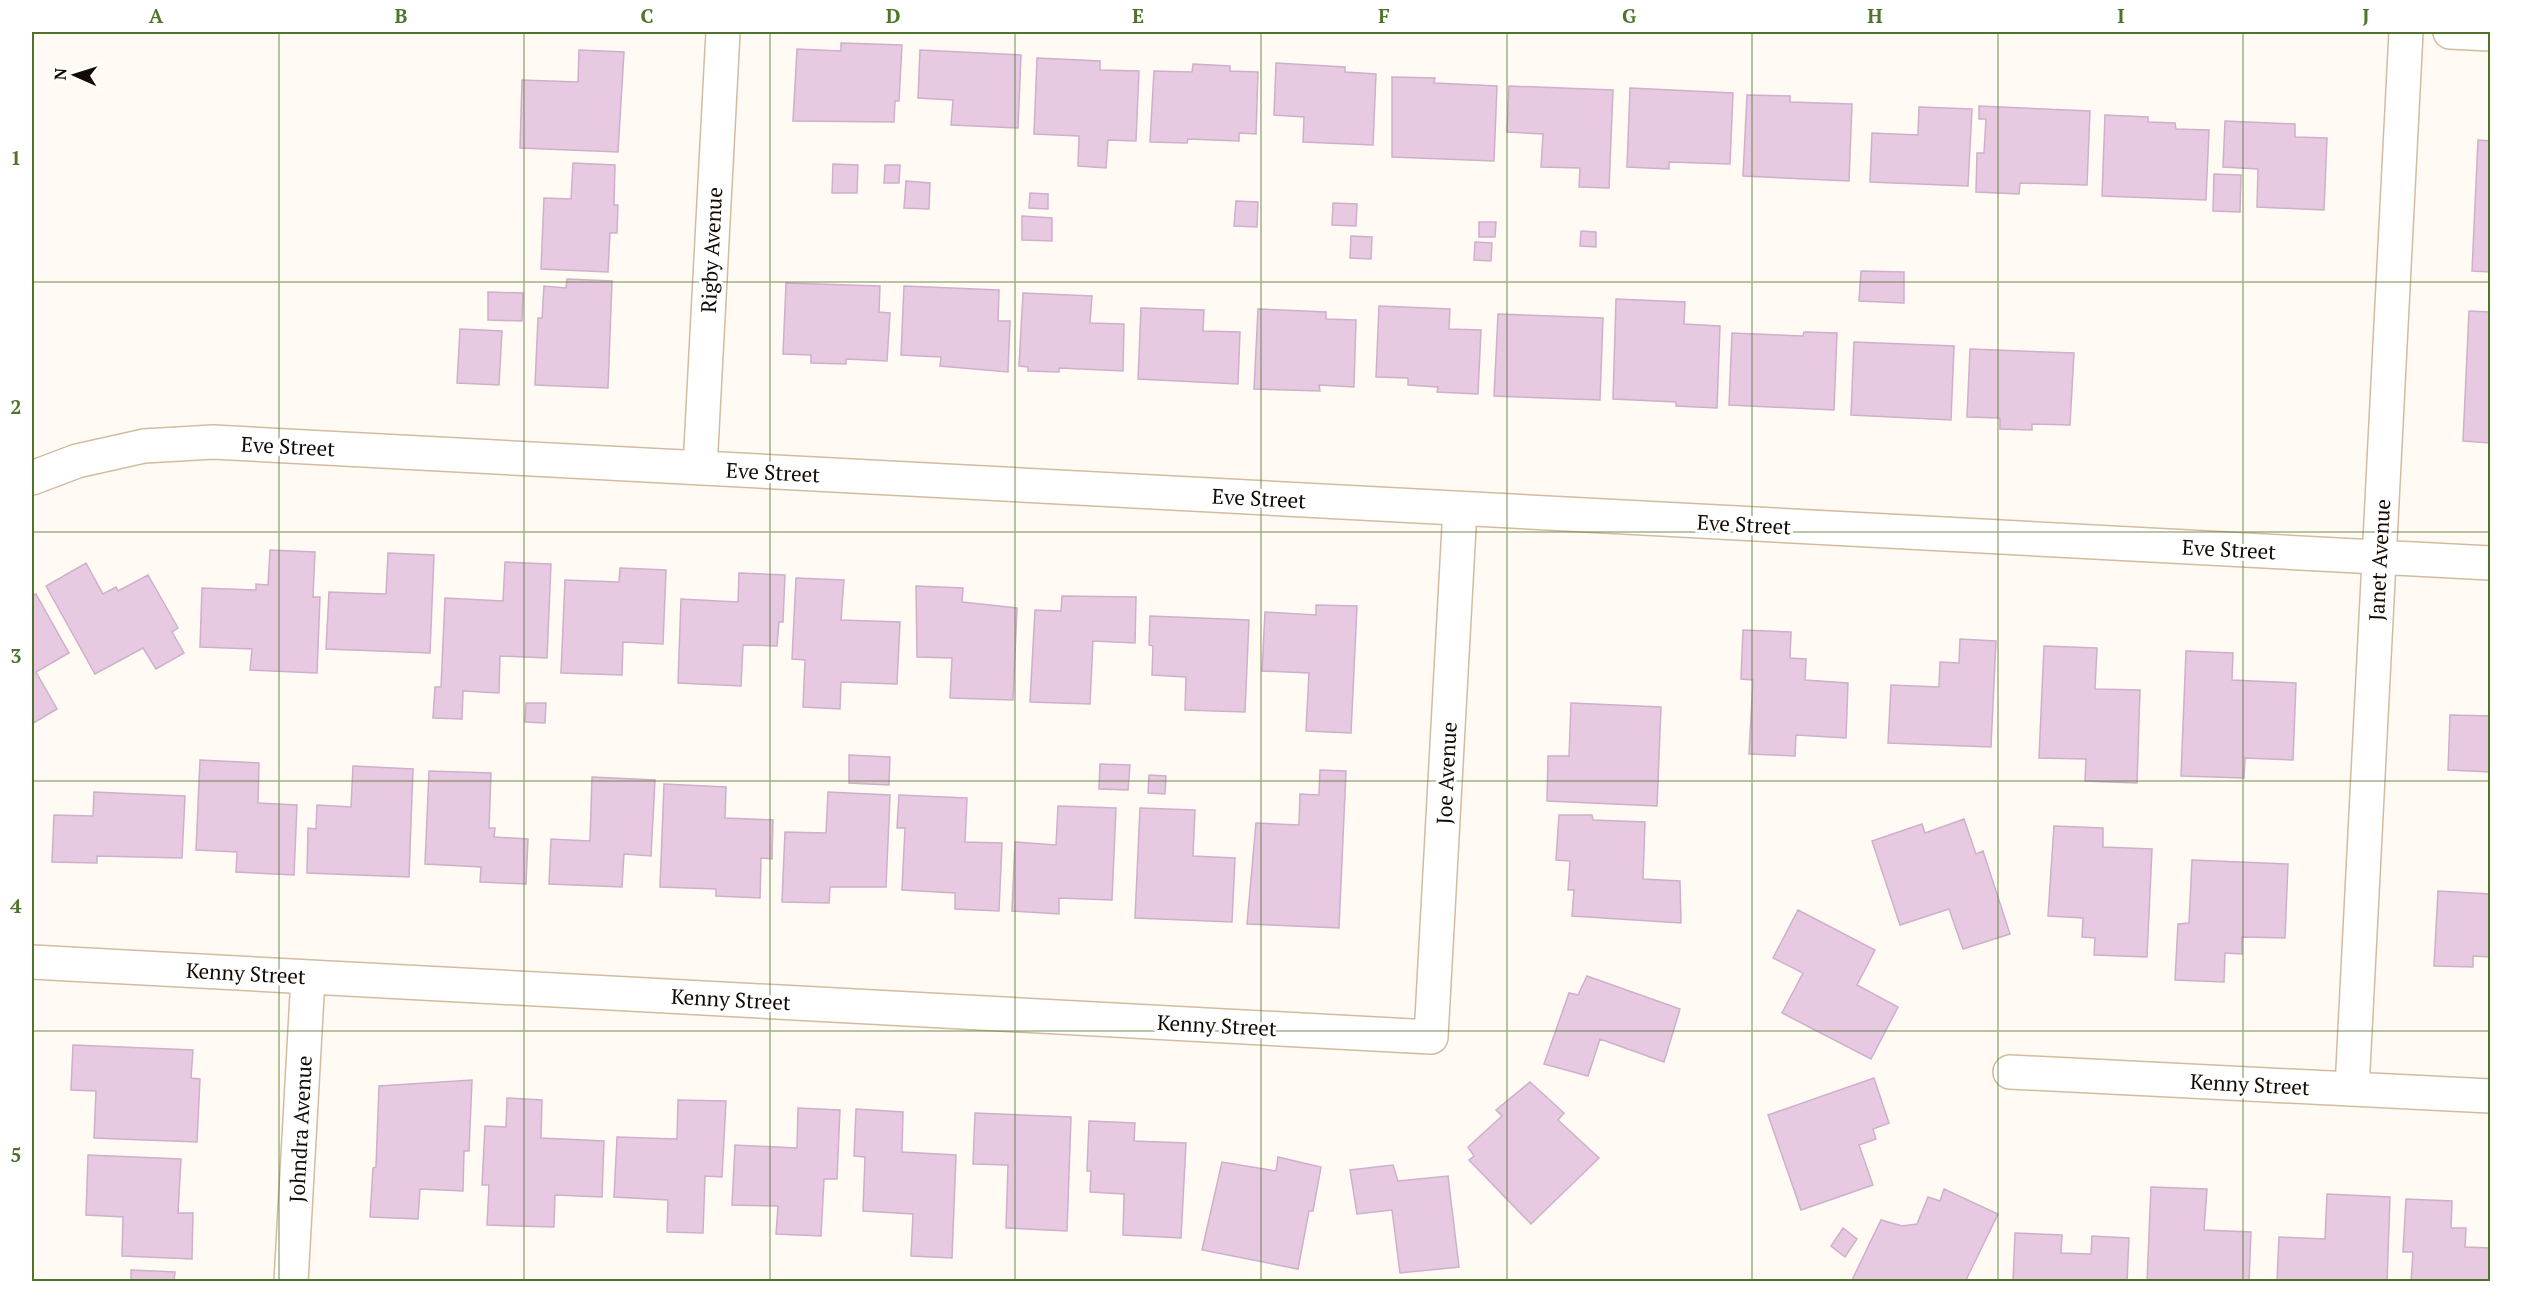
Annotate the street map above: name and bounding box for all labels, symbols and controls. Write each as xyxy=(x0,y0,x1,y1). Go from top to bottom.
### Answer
text: A xyxy=(149,2,164,29)
text: B xyxy=(395,2,408,29)
text: C xyxy=(640,2,654,29)
text: D xyxy=(886,2,900,29)
text: E xyxy=(1132,2,1144,29)
text: F xyxy=(1378,2,1390,29)
text: G xyxy=(1622,2,1636,29)
text: H xyxy=(1867,2,1883,29)
text: I xyxy=(2117,2,2125,29)
text: J xyxy=(2362,2,2370,29)
north arrow xyxy=(45,45,105,105)
text: N xyxy=(49,68,71,81)
text: 1 xyxy=(10,144,22,171)
street label: Rigby Avenue xyxy=(694,186,728,314)
text: 2 xyxy=(10,393,22,420)
street label: Eve Street xyxy=(240,430,336,462)
street label: Eve Street xyxy=(725,456,821,488)
street label: Eve Street xyxy=(1211,482,1307,514)
street label: Janet Avenue xyxy=(2362,498,2396,622)
street label: Eve Street xyxy=(1696,508,1792,540)
street label: Eve Street xyxy=(2181,533,2277,565)
text: 3 xyxy=(10,642,22,669)
street label: Joe Avenue xyxy=(1429,721,1463,825)
text: 4 xyxy=(10,892,22,919)
street label: Kenny Street xyxy=(185,956,307,990)
street label: Kenny Street xyxy=(670,982,792,1016)
street label: Kenny Street xyxy=(1156,1008,1278,1042)
street label: Johndra Avenue xyxy=(282,1055,318,1203)
street label: Kenny Street xyxy=(2189,1067,2311,1101)
text: 5 xyxy=(10,1141,22,1168)

